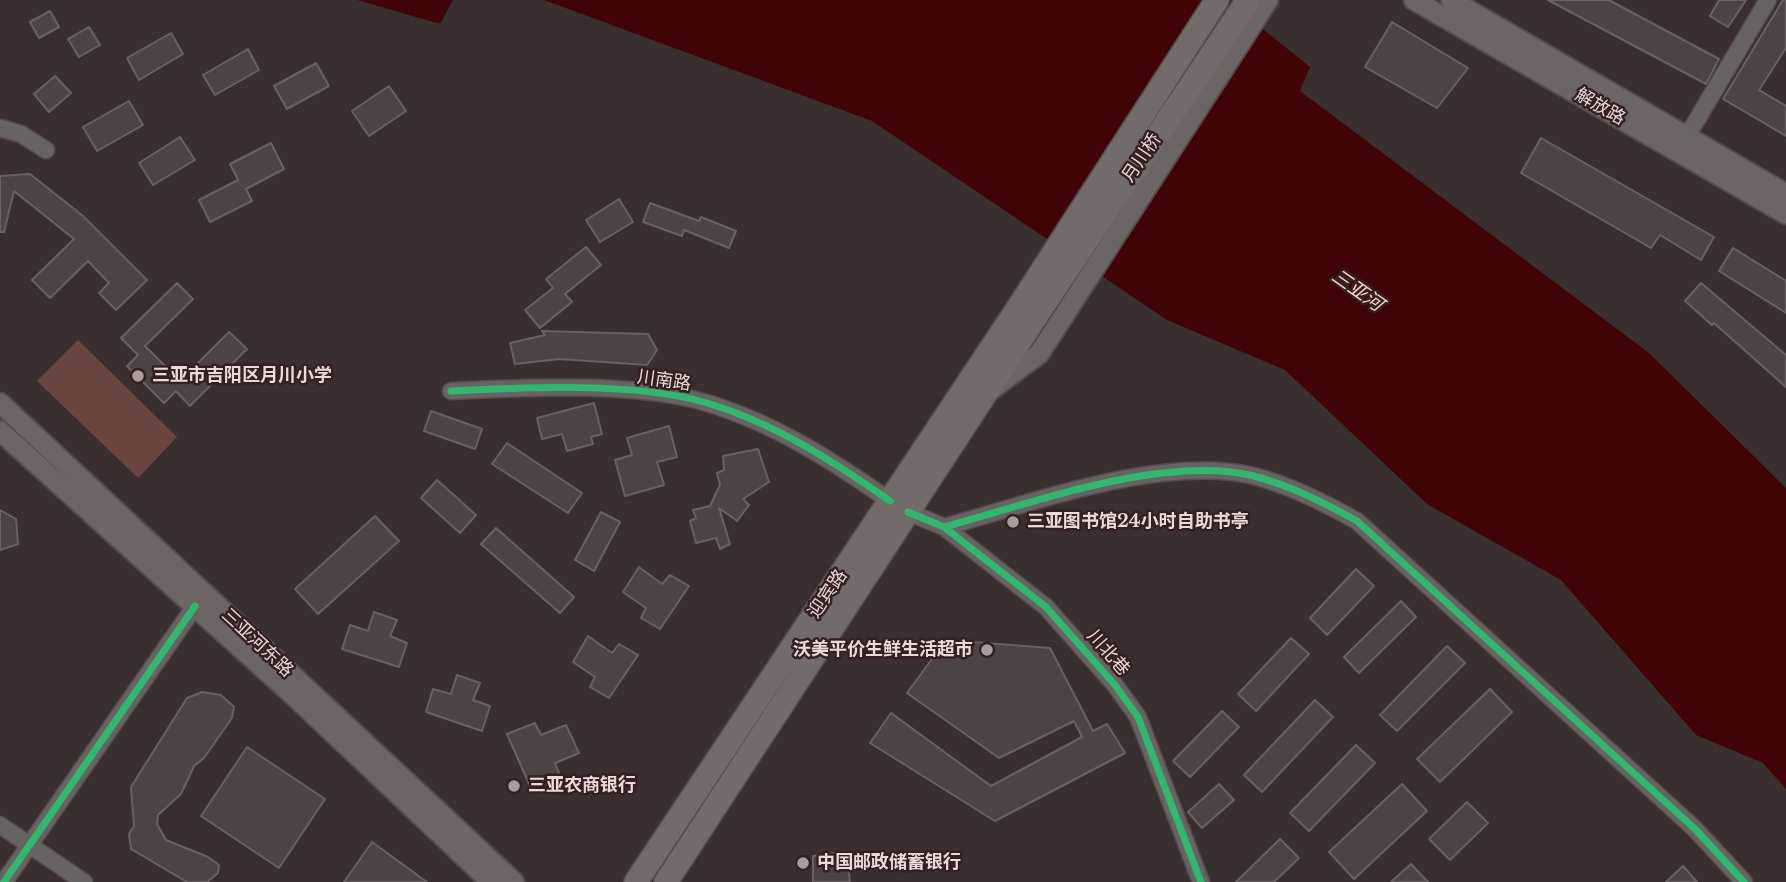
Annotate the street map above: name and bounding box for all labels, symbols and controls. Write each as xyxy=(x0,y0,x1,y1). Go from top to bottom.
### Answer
street label: 解放路 xyxy=(1571,84,1629,130)
street label: 月川桥 xyxy=(1118,130,1166,186)
water label: 三亚河 xyxy=(1327,265,1387,317)
place label: 三亚市吉阳区月川小学 xyxy=(152,365,332,387)
street label: 川南路 xyxy=(636,367,692,395)
marker: 三亚市吉阳区月川小学 xyxy=(130,368,146,384)
place label: 三亚图书馆24小时自助书亭 xyxy=(1027,511,1249,533)
marker: 三亚图书馆24小时自助书亭 xyxy=(1005,514,1021,530)
street label: 迎宾路 xyxy=(804,566,852,622)
street label: 三亚河东路 xyxy=(217,604,297,682)
street label: 川北巷 xyxy=(1082,626,1134,680)
place label: 沃美平价生鲜生活超市 xyxy=(793,639,973,661)
marker: 沃美平价生鲜生活超市 xyxy=(979,642,995,658)
place label: 三亚农商银行 xyxy=(528,775,636,797)
marker: 三亚农商银行 xyxy=(506,778,522,794)
place label: 中国邮政储蓄银行 xyxy=(817,852,961,874)
marker: 中国邮政储蓄银行 xyxy=(795,855,811,871)

